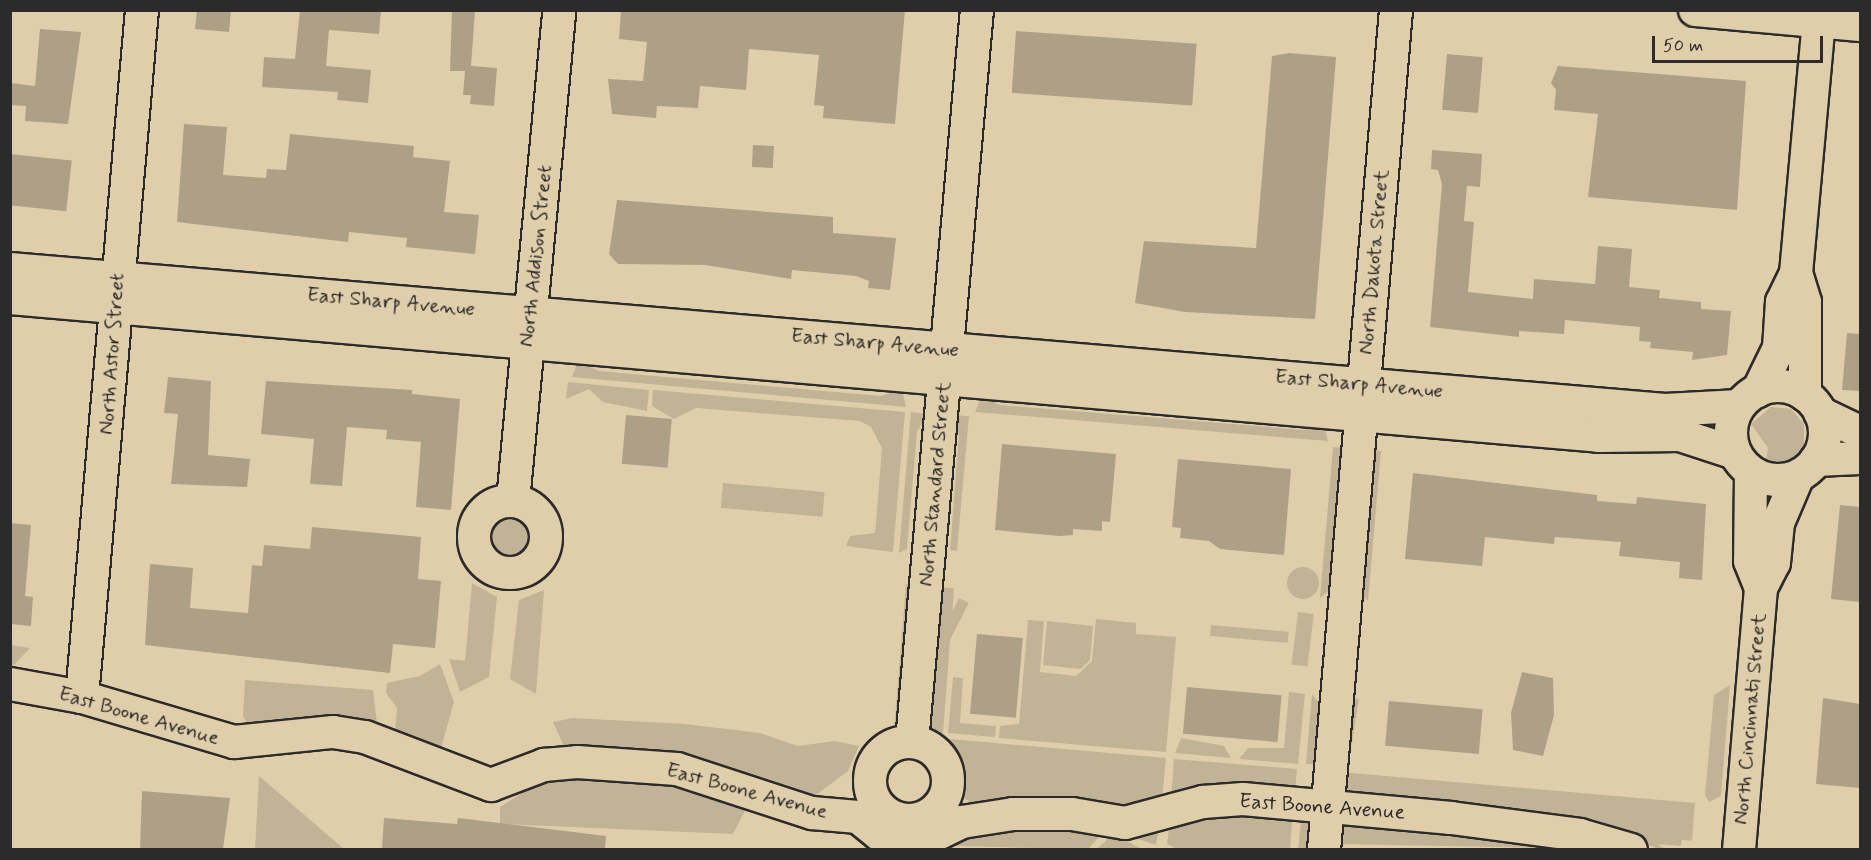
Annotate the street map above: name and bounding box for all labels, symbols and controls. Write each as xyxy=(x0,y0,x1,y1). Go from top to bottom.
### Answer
scale bar xyxy=(1655,24,1826,62)
text: 50 m xyxy=(1663,34,1703,58)
street label: North Addison Street xyxy=(514,162,558,350)
street label: North Dakota Street xyxy=(1353,168,1395,356)
street label: North Astor Street xyxy=(94,271,130,437)
street label: East Sharp Avenue xyxy=(307,282,475,322)
street label: East Sharp Avenue xyxy=(791,323,959,363)
street label: East Sharp Avenue xyxy=(1275,364,1443,404)
street label: North Standard Street xyxy=(913,380,957,588)
street label: North Cincinnati Street xyxy=(1728,612,1772,826)
street label: East Boone Avenue xyxy=(56,681,222,751)
street label: East Boone Avenue xyxy=(663,757,831,825)
street label: East Boone Avenue xyxy=(1238,789,1406,825)

